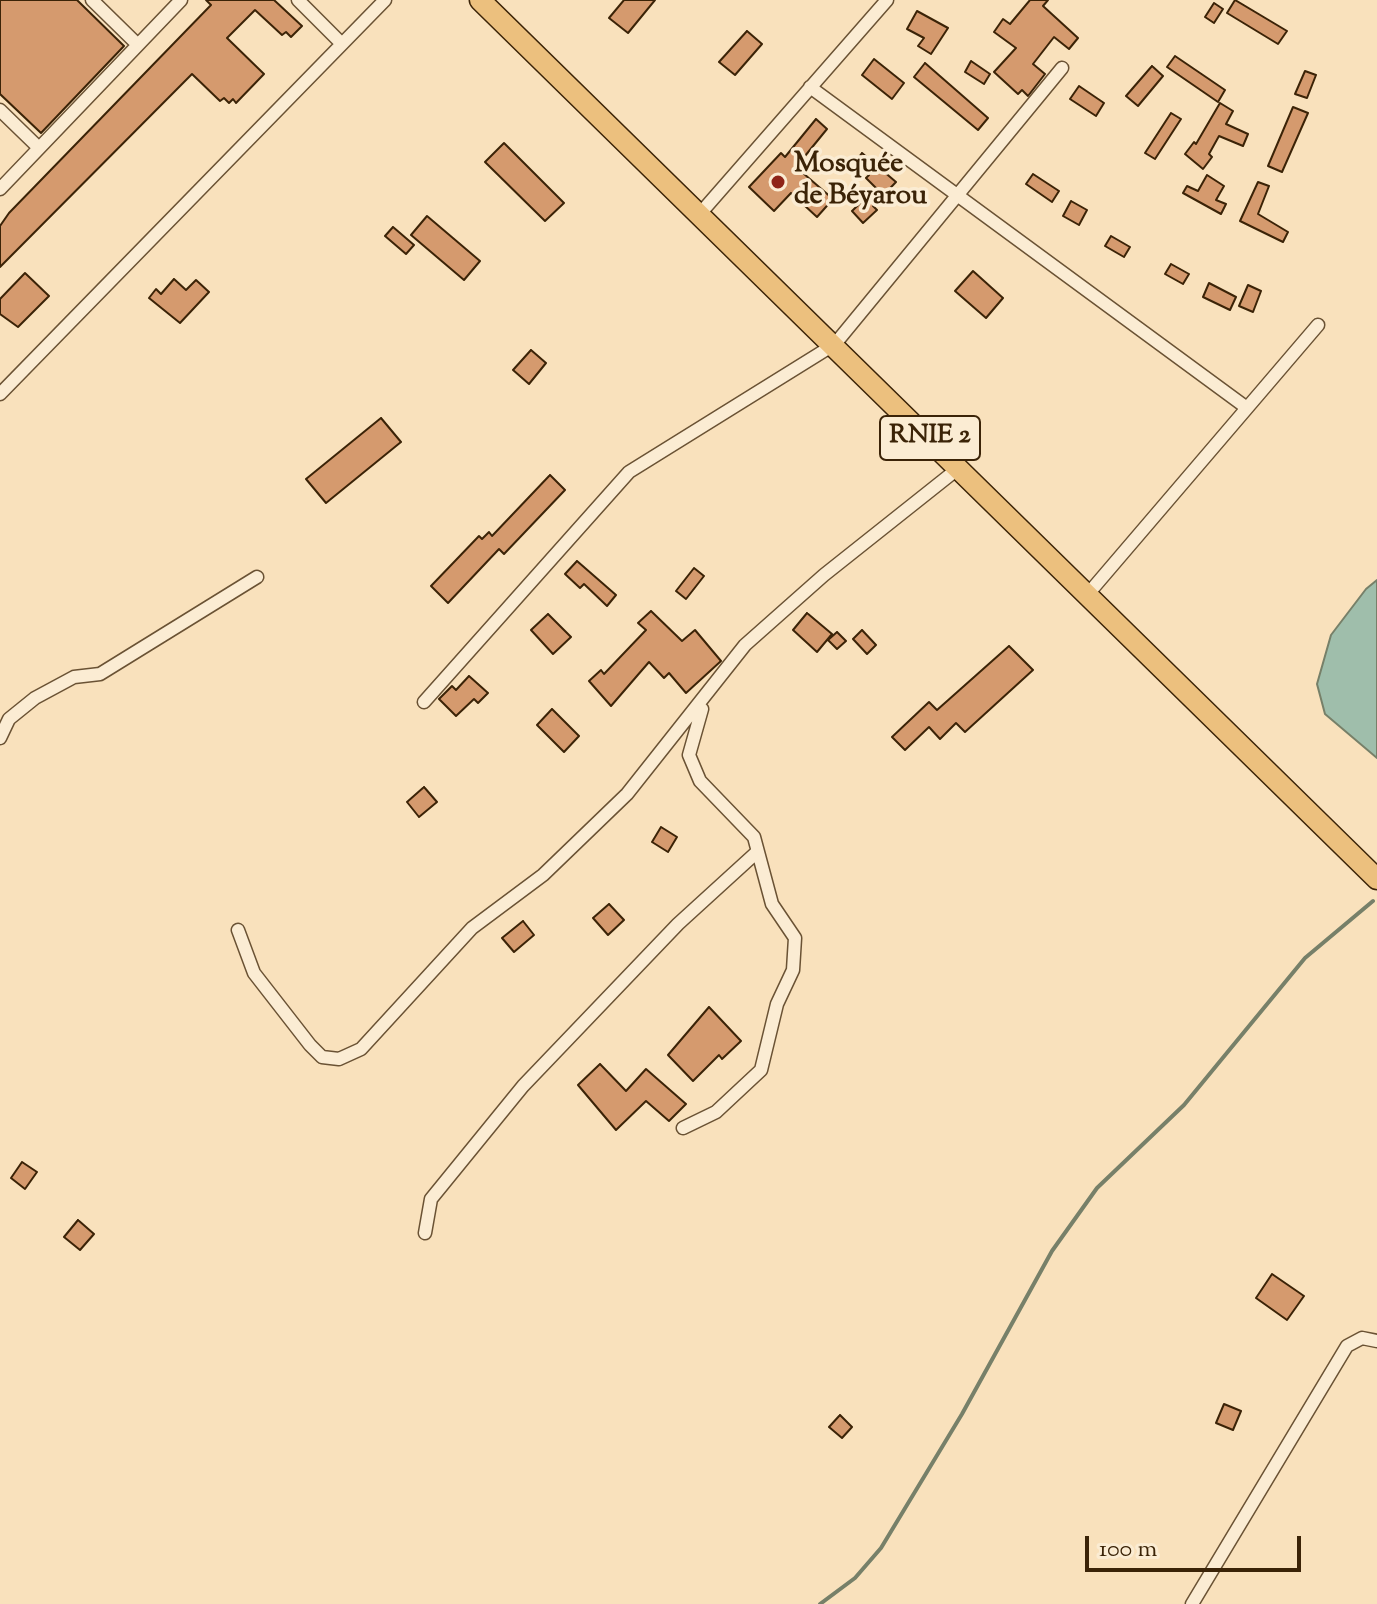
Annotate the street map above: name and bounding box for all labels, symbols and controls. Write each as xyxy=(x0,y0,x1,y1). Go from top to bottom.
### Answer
place label: Mosquée de Béyarou xyxy=(794,149,927,215)
marker: Mosquée de Béyarou xyxy=(769,173,787,191)
road number: RNIE 2 xyxy=(880,416,980,460)
scale bar xyxy=(1089,1520,1305,1570)
text: 100 m xyxy=(1099,1533,1157,1567)

